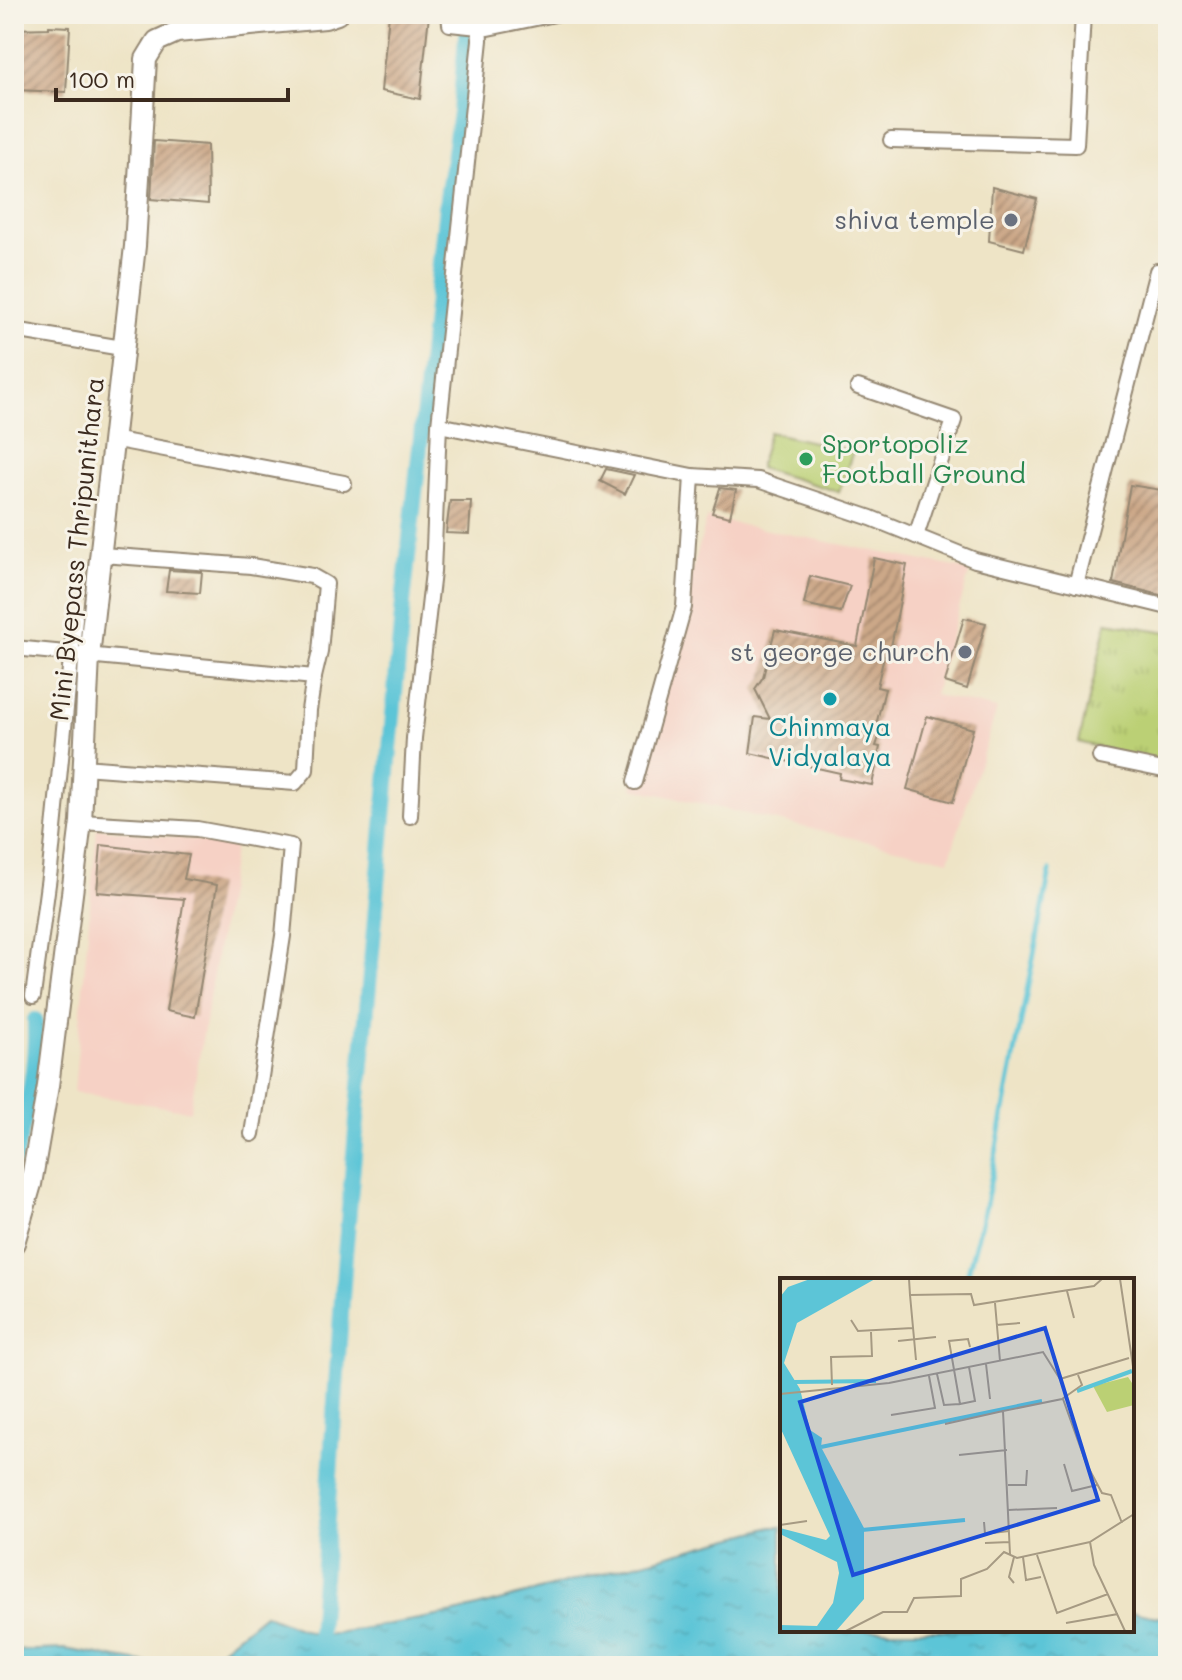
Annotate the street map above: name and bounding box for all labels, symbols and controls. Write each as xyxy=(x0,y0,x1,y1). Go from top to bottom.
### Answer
scale bar xyxy=(56,52,288,102)
text: 100 m xyxy=(68,63,135,94)
place label: shiva temple xyxy=(835,202,995,236)
marker: shiva temple xyxy=(1002,211,1020,229)
street label: Mini Byepass Thripunithara xyxy=(41,375,111,722)
place label: Sportopoliz Football Ground xyxy=(822,426,1026,490)
marker: Sportopoliz Football Ground xyxy=(797,450,815,468)
place label: st george church xyxy=(730,634,949,668)
marker: st george church xyxy=(956,643,974,661)
marker: Chinmaya Vidyalaya xyxy=(821,690,839,708)
place label: Chinmaya Vidyalaya xyxy=(768,709,892,773)
inset map xyxy=(780,1278,1134,1632)

